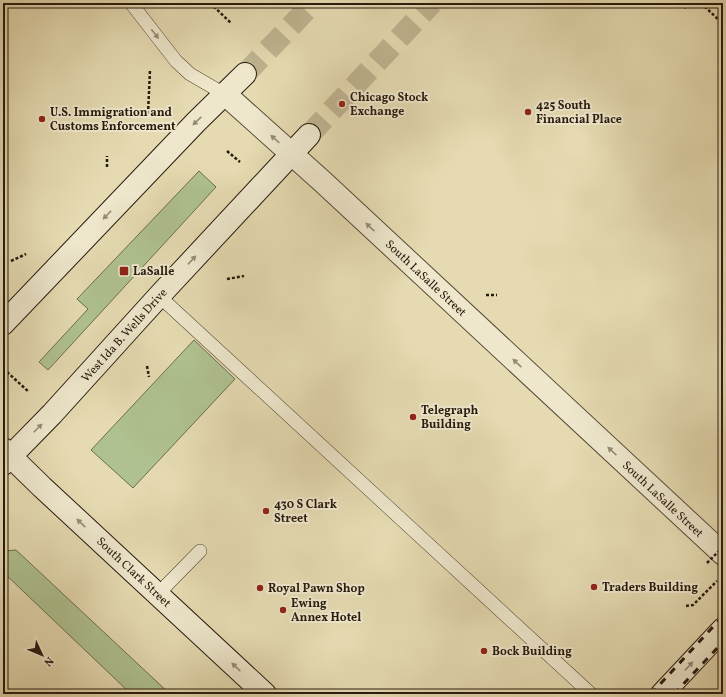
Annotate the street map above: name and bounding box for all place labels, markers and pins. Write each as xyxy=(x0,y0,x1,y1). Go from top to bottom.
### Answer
place label: Chicago Stock Exchange xyxy=(350,90,429,120)
place label: 425 South Financial Place xyxy=(536,98,622,128)
marker: Chicago Stock Exchange xyxy=(337,99,347,109)
place label: U.S. Immigration and Customs Enforcement xyxy=(50,105,176,135)
marker: 425 South Financial Place xyxy=(523,107,533,117)
marker: U.S. Immigration and Customs Enforcement xyxy=(37,114,47,124)
place label: LaSalle xyxy=(133,264,174,280)
marker: LaSalle xyxy=(118,265,130,277)
place label: Telegraph Building xyxy=(421,403,479,433)
marker: Telegraph Building xyxy=(408,412,418,422)
place label: 430 S Clark Street xyxy=(274,497,338,527)
marker: 430 S Clark Street xyxy=(261,506,271,516)
place label: Traders Building xyxy=(602,580,699,596)
place label: Royal Pawn Shop xyxy=(268,581,365,597)
marker: Traders Building xyxy=(589,582,599,592)
marker: Royal Pawn Shop xyxy=(255,583,265,593)
place label: Ewing Annex Hotel xyxy=(291,596,361,626)
marker: Ewing Annex Hotel xyxy=(278,605,288,615)
place label: Bock Building xyxy=(492,644,572,660)
marker: Bock Building xyxy=(479,646,489,656)

